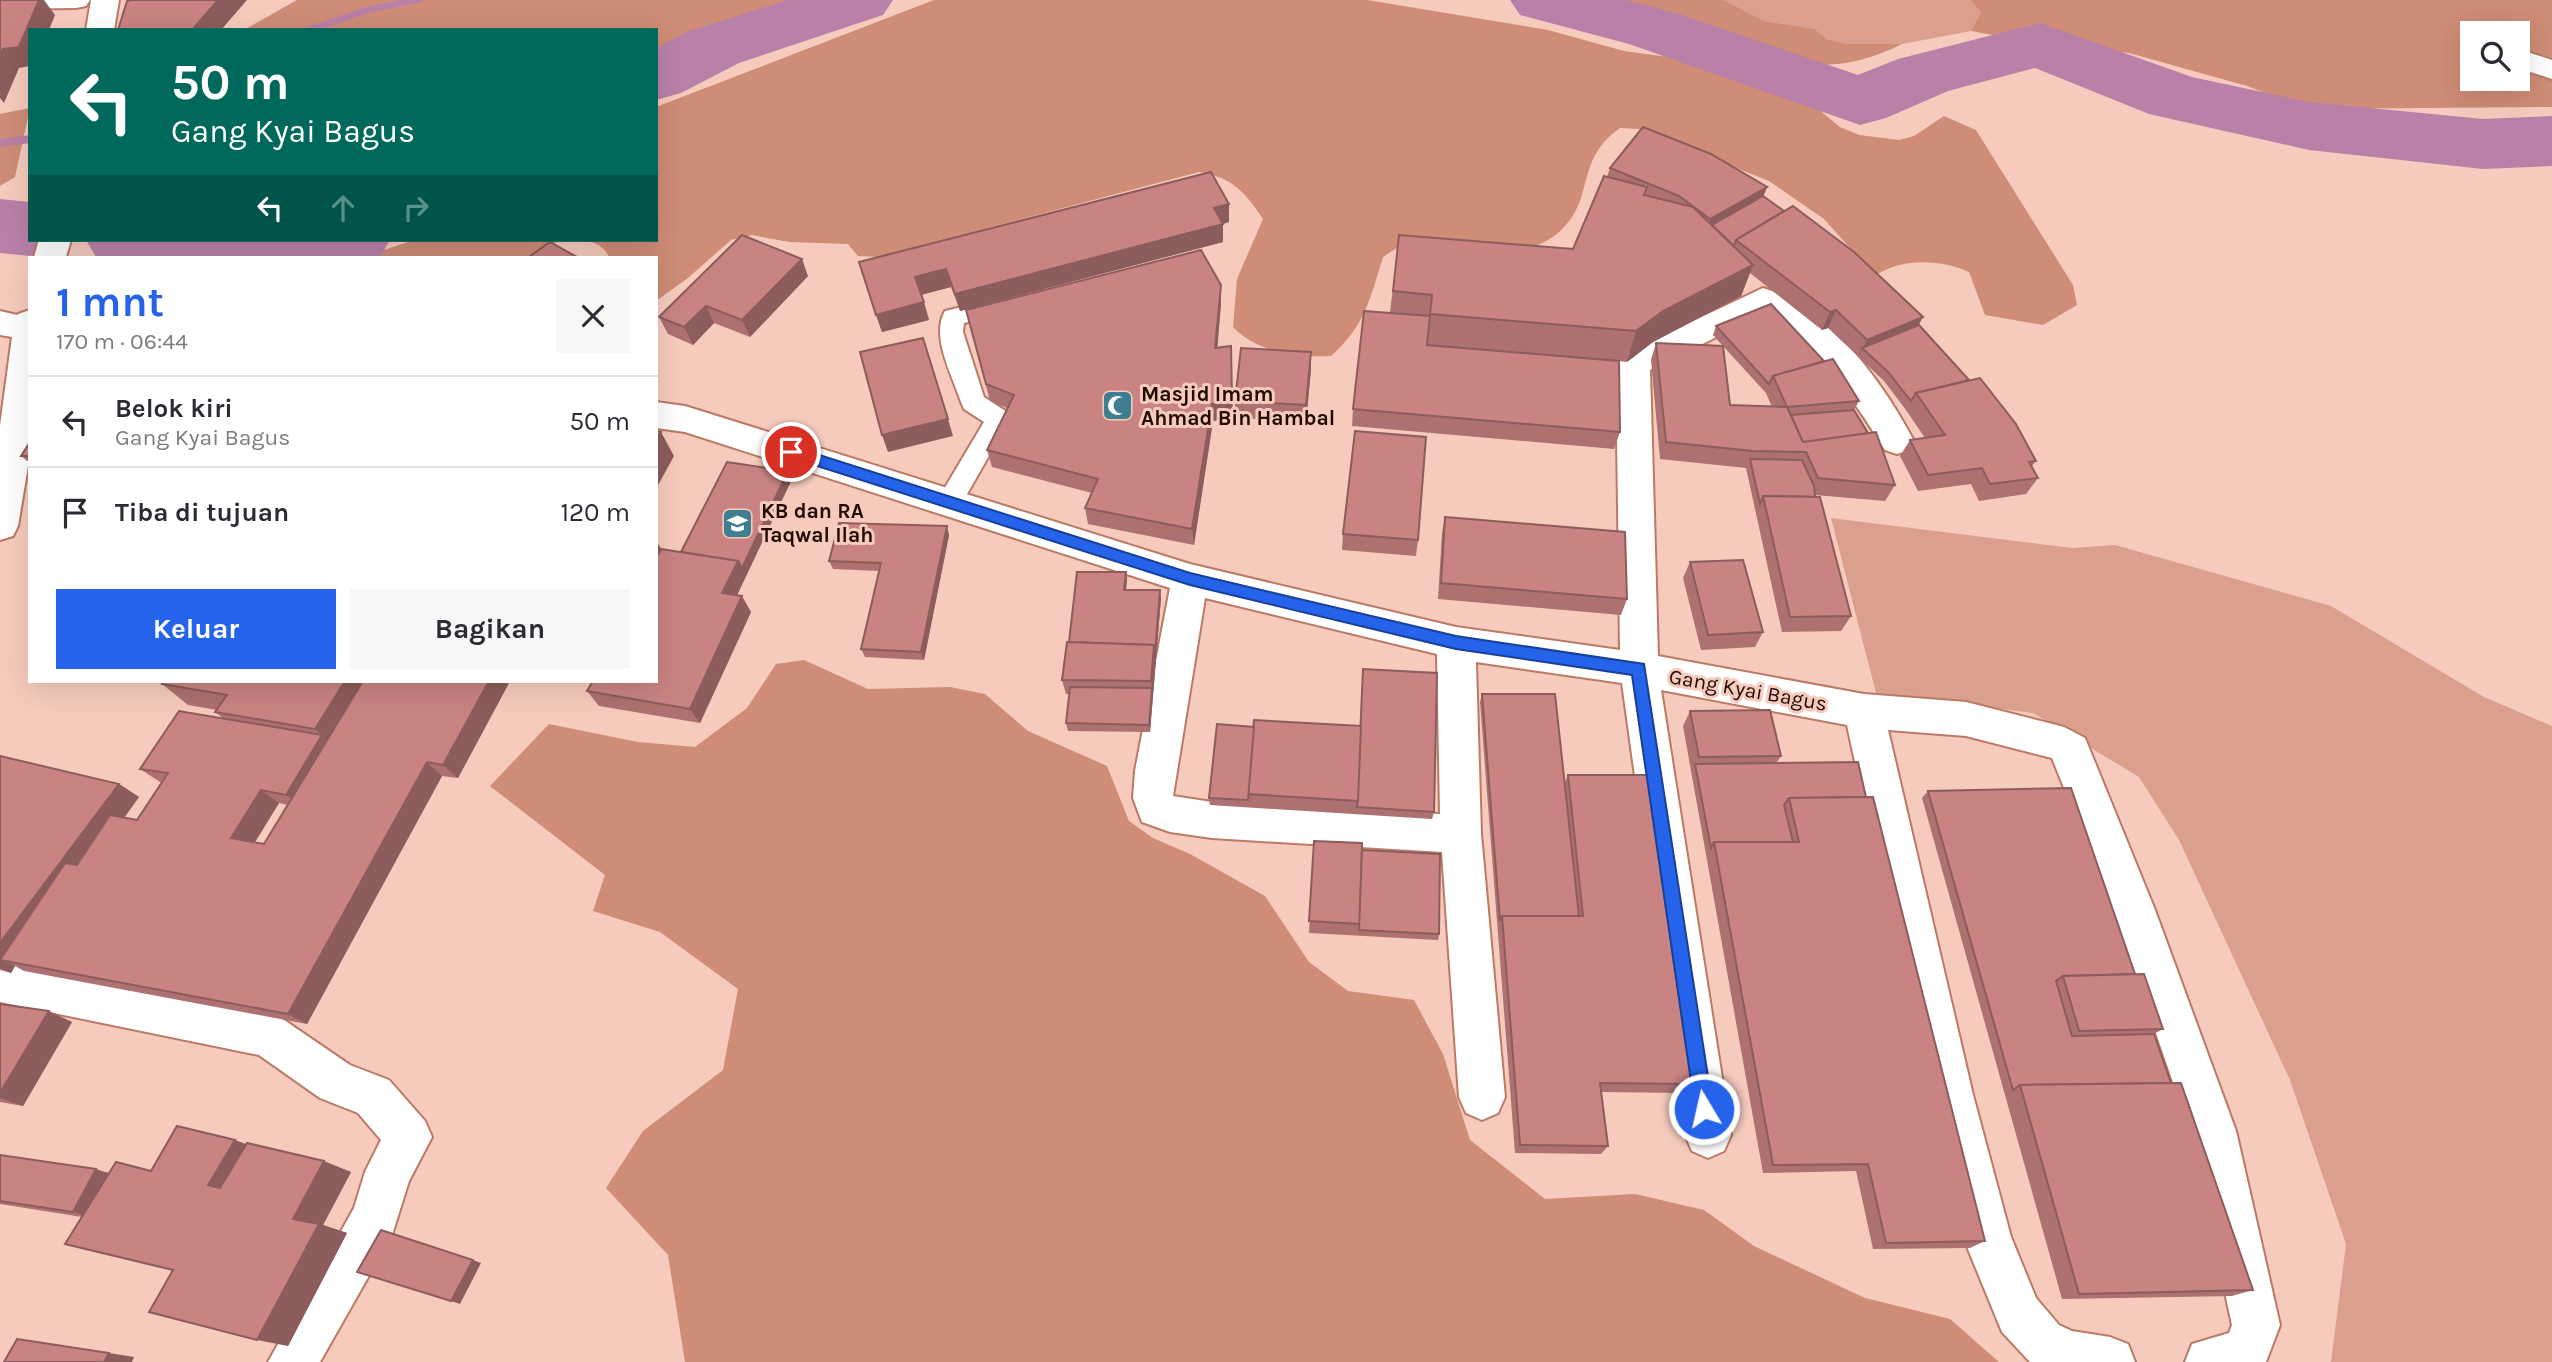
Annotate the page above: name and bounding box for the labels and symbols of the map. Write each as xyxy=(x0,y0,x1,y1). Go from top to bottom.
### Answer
place label: Masjid Imam Ahmad Bin Hambal xyxy=(1141,382,1335,430)
mosque icon: Masjid Imam Ahmad Bin Hambal xyxy=(1101,389,1135,423)
pin xyxy=(761,422,821,482)
place label: KB dan RA Taqwal Ilah xyxy=(761,499,873,548)
school or university icon: KB dan RA Taqwal Ilah xyxy=(721,506,755,540)
street label: Gang Kyai Bagus xyxy=(1667,664,1829,716)
position arrow xyxy=(1667,1072,1741,1146)

